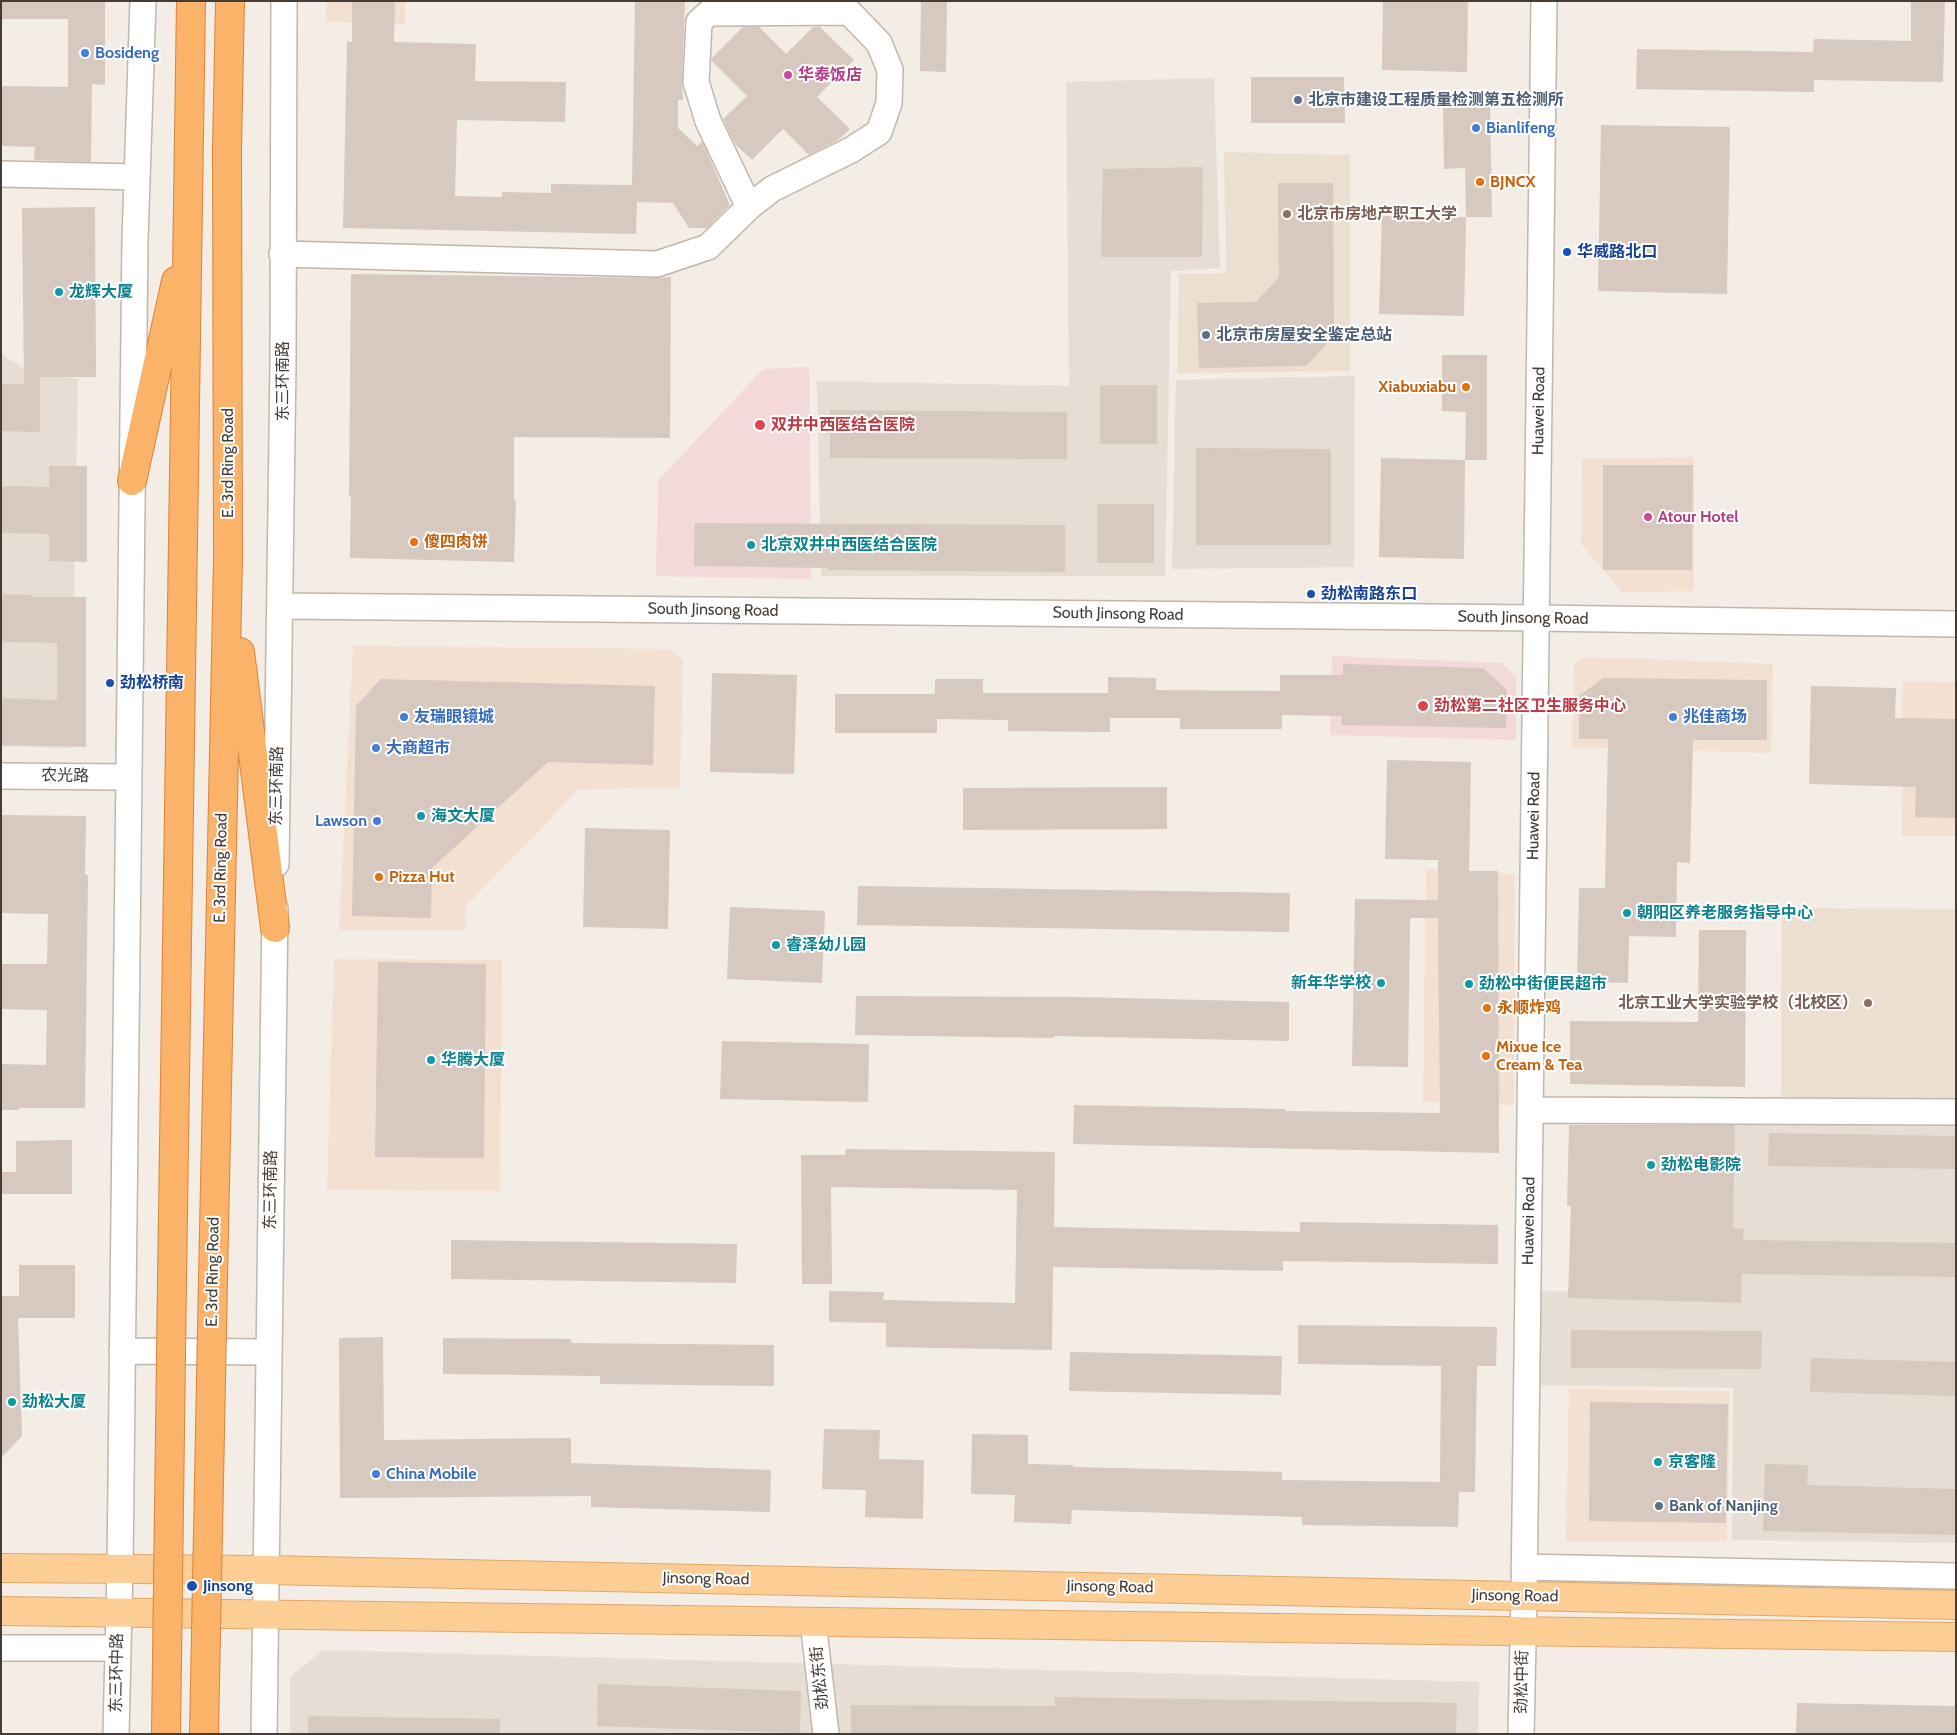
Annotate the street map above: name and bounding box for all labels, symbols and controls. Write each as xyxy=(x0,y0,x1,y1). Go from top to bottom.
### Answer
place label: Bosideng xyxy=(95,43,159,63)
marker: Bosideng xyxy=(79,47,91,59)
place label: 华泰饭店 xyxy=(798,65,862,85)
marker: 华泰饭店 xyxy=(782,69,794,81)
place label: 北京市建设工程质量检测第五检测所 xyxy=(1308,90,1564,110)
marker: 北京市建设工程质量检测第五检测所 xyxy=(1292,94,1304,106)
place label: Bianlifeng xyxy=(1486,118,1555,138)
marker: Bianlifeng xyxy=(1470,122,1482,134)
place label: BJNCX xyxy=(1490,172,1536,192)
marker: BJNCX xyxy=(1474,176,1486,188)
place label: 北京市房地产职工大学 xyxy=(1297,204,1457,224)
marker: 北京市房地产职工大学 xyxy=(1281,208,1293,220)
place label: 华威路北口 xyxy=(1577,242,1657,262)
marker: 华威路北口 xyxy=(1561,246,1573,258)
place label: 龙辉大厦 xyxy=(69,282,133,302)
marker: 龙辉大厦 xyxy=(53,286,65,298)
place label: 北京市房屋安全鉴定总站 xyxy=(1216,325,1392,345)
marker: 北京市房屋安全鉴定总站 xyxy=(1200,329,1212,341)
street label: 东三环南路 xyxy=(273,341,293,421)
street label: Huawei Road xyxy=(1529,367,1549,455)
place label: Xiabuxiabu xyxy=(1378,377,1456,397)
marker: Xiabuxiabu xyxy=(1460,381,1472,393)
street label: E. 3rd Ring Road xyxy=(218,408,238,518)
place label: 双井中西医结合医院 xyxy=(771,415,915,435)
marker: 双井中西医结合医院 xyxy=(753,418,767,432)
place label: Atour Hotel xyxy=(1658,507,1738,527)
marker: Atour Hotel xyxy=(1642,511,1654,523)
place label: 傻四肉饼 xyxy=(424,532,488,552)
place label: 北京双井中西医结合医院 xyxy=(761,535,937,555)
marker: 傻四肉饼 xyxy=(408,536,420,548)
marker: 北京双井中西医结合医院 xyxy=(745,539,757,551)
place label: 劲松南路东口 xyxy=(1321,584,1417,604)
marker: 劲松南路东口 xyxy=(1305,588,1317,600)
street label: South Jinsong Road xyxy=(647,599,779,621)
street label: South Jinsong Road xyxy=(1052,603,1184,625)
street label: South Jinsong Road xyxy=(1457,607,1589,629)
place label: 劲松桥南 xyxy=(120,673,184,693)
marker: 劲松桥南 xyxy=(104,677,116,689)
place label: 劲松第二社区卫生服务中心 xyxy=(1434,696,1626,716)
marker: 劲松第二社区卫生服务中心 xyxy=(1416,699,1430,713)
place label: 友瑞眼镜城 xyxy=(414,707,494,727)
place label: 兆佳商场 xyxy=(1683,707,1747,727)
marker: 友瑞眼镜城 xyxy=(398,711,410,723)
marker: 兆佳商场 xyxy=(1667,711,1679,723)
place label: 大商超市 xyxy=(386,738,450,758)
marker: 大商超市 xyxy=(370,742,382,754)
street label: 东三环南路 xyxy=(267,746,287,826)
street label: 农光路 xyxy=(41,766,89,786)
street label: Huawei Road xyxy=(1524,772,1544,860)
place label: 海文大厦 xyxy=(431,806,495,826)
marker: 海文大厦 xyxy=(415,810,427,822)
place label: Lawson xyxy=(315,811,367,831)
street label: E. 3rd Ring Road xyxy=(210,813,232,923)
marker: Lawson xyxy=(371,815,383,827)
place label: Pizza Hut xyxy=(389,867,455,887)
marker: Pizza Hut xyxy=(373,871,385,883)
place label: 朝阳区养老服务指导中心 xyxy=(1637,903,1813,923)
marker: 朝阳区养老服务指导中心 xyxy=(1621,907,1633,919)
place label: 睿泽幼儿园 xyxy=(786,935,866,955)
marker: 睿泽幼儿园 xyxy=(770,939,782,951)
place label: 新年华学校 xyxy=(1291,973,1371,993)
place label: 劲松中街便民超市 xyxy=(1479,974,1607,994)
marker: 新年华学校 xyxy=(1375,977,1387,989)
marker: 劲松中街便民超市 xyxy=(1463,978,1475,990)
place label: 北京工业大学实验学校（北校区） xyxy=(1618,993,1858,1013)
marker: 北京工业大学实验学校（北校区） xyxy=(1862,997,1874,1009)
place label: 永顺炸鸡 xyxy=(1497,998,1561,1018)
marker: 永顺炸鸡 xyxy=(1481,1002,1493,1014)
place label: Mixue Ice Cream & Tea xyxy=(1496,1037,1582,1075)
place label: 华腾大厦 xyxy=(441,1050,505,1070)
marker: Mixue Ice Cream & Tea xyxy=(1480,1050,1492,1062)
marker: 华腾大厦 xyxy=(425,1054,437,1066)
street label: 东三环南路 xyxy=(261,1150,281,1230)
place label: 劲松电影院 xyxy=(1661,1155,1741,1175)
marker: 劲松电影院 xyxy=(1645,1159,1657,1171)
street label: Huawei Road xyxy=(1519,1177,1539,1265)
street label: E. 3rd Ring Road xyxy=(202,1217,224,1327)
place label: 劲松大厦 xyxy=(22,1392,86,1412)
marker: 劲松大厦 xyxy=(6,1396,18,1408)
place label: 京客隆 xyxy=(1668,1452,1716,1472)
marker: 京客隆 xyxy=(1652,1456,1664,1468)
place label: China Mobile xyxy=(386,1464,476,1484)
marker: China Mobile xyxy=(370,1468,382,1480)
place label: Bank of Nanjing xyxy=(1669,1496,1778,1516)
marker: Bank of Nanjing xyxy=(1653,1500,1665,1512)
street label: Jinsong Road xyxy=(662,1569,750,1589)
place label: Jinsong xyxy=(203,1576,253,1596)
street label: Jinsong Road xyxy=(1066,1577,1154,1597)
marker: Jinsong xyxy=(185,1579,199,1593)
street label: Jinsong Road xyxy=(1471,1586,1559,1606)
street label: 东三环中路 xyxy=(107,1633,127,1713)
street label: 劲松东街 xyxy=(807,1645,833,1711)
street label: 劲松中街 xyxy=(1512,1650,1532,1714)

